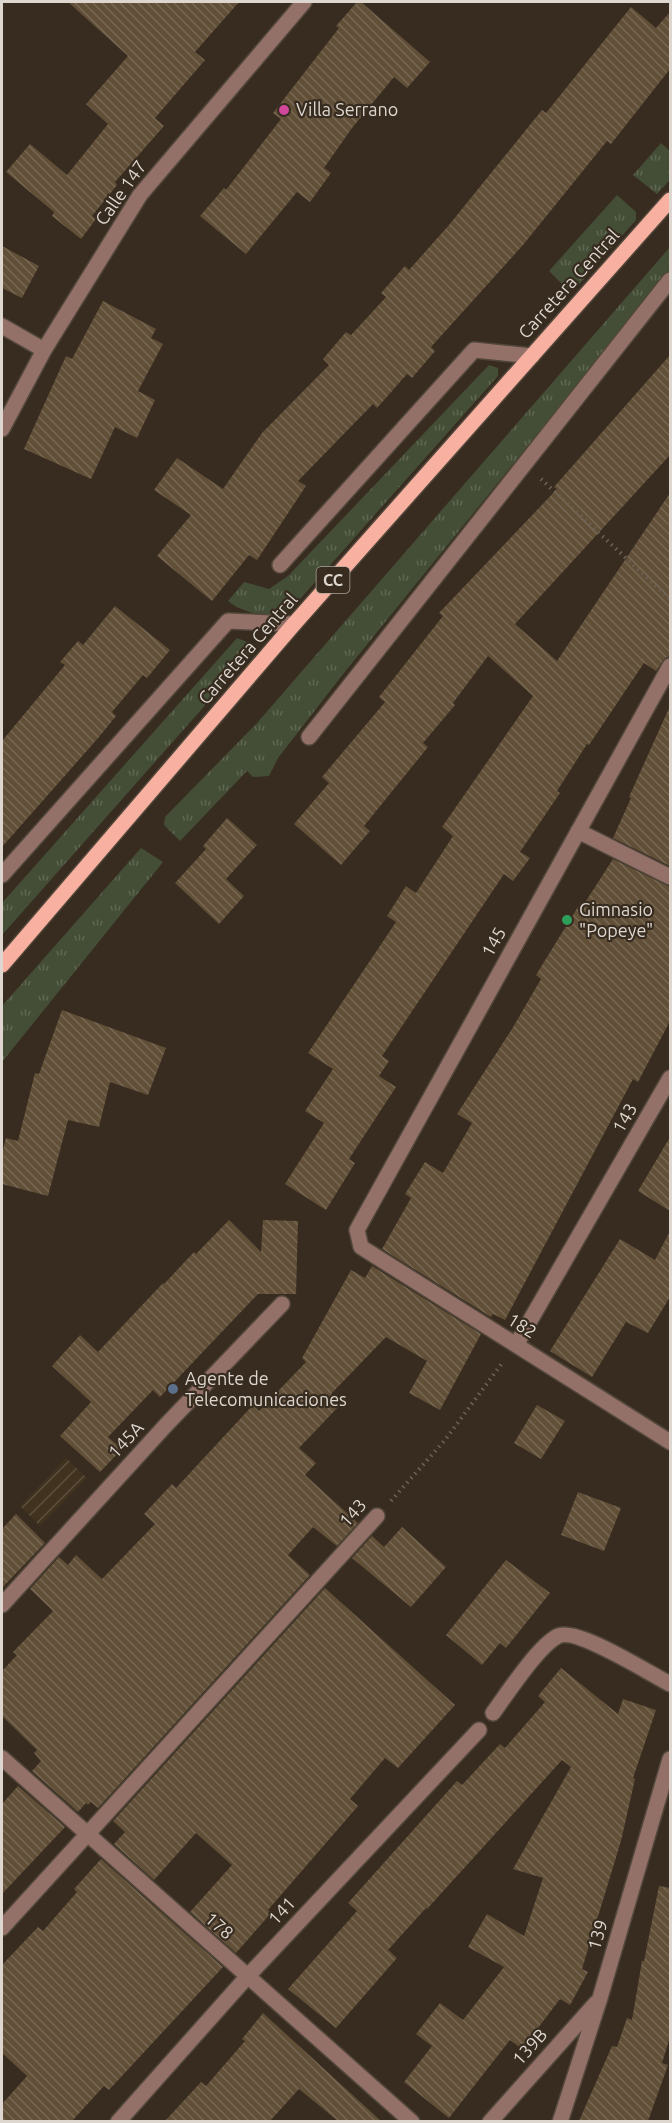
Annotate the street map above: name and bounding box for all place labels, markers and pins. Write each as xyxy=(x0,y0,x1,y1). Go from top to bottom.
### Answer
place label: Villa Serrano xyxy=(296,99,398,119)
marker: Villa Serrano xyxy=(277,103,291,117)
place label: Gimnasio "Popeye" xyxy=(579,899,653,940)
marker: Gimnasio "Popeye" xyxy=(560,913,574,927)
place label: Agente de Telecomunicaciones xyxy=(185,1368,347,1409)
marker: Agente de Telecomunicaciones xyxy=(166,1382,180,1396)

